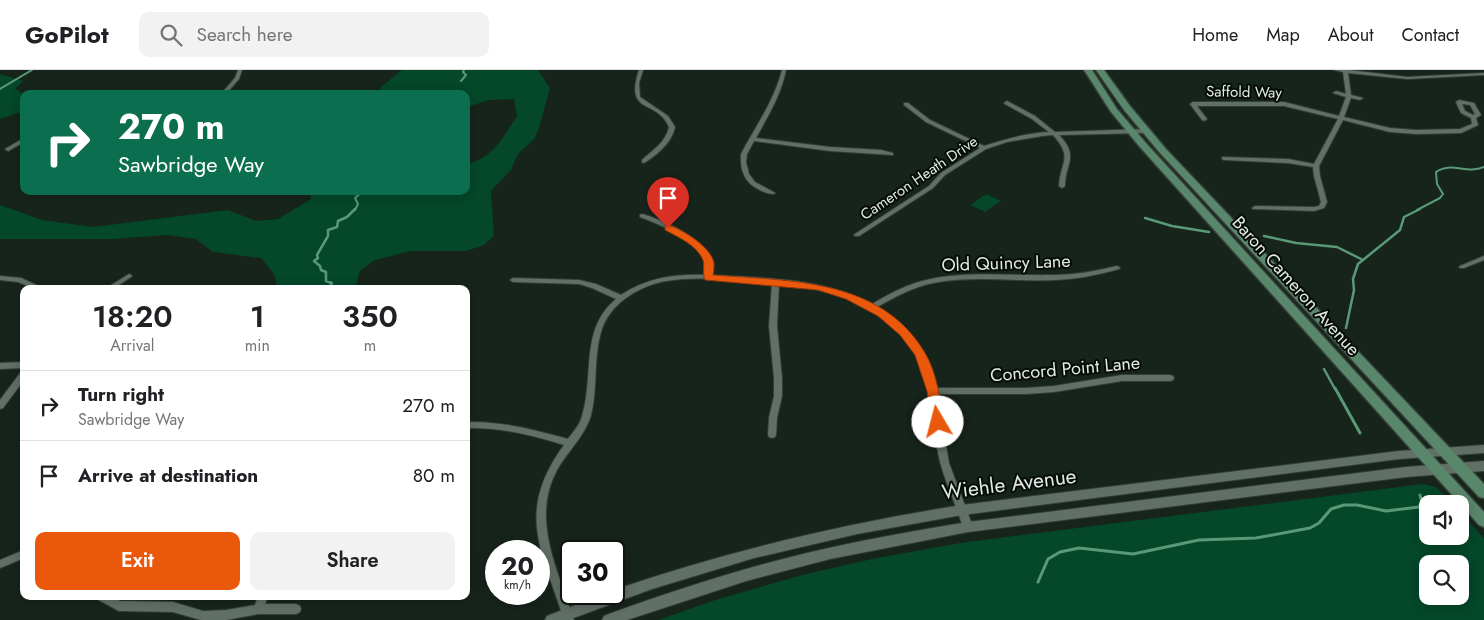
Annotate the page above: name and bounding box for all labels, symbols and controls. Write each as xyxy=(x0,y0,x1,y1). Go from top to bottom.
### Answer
search box xyxy=(139,12,489,57)
text: GoPilot xyxy=(25,17,109,52)
icon: search xyxy=(157,21,185,49)
text: Search here xyxy=(197,21,293,48)
text: Home xyxy=(1192,22,1238,48)
text: Map xyxy=(1266,22,1300,48)
text: About xyxy=(1328,22,1373,48)
text: Contact xyxy=(1401,22,1459,48)
street label: Saffold Way xyxy=(1206,80,1282,104)
text: 270 m xyxy=(118,102,224,152)
icon: right xyxy=(35,110,100,175)
street label: Cameron Heath Drive xyxy=(856,130,982,226)
text: Sawbridge Way xyxy=(118,148,264,180)
pin xyxy=(647,177,689,228)
icon: arrive xyxy=(654,184,682,212)
street label: Baron Cameron Avenue xyxy=(1226,210,1366,362)
street label: Old Quincy Lane xyxy=(941,248,1071,278)
text: 18:20 xyxy=(92,295,173,338)
text: 1 xyxy=(250,295,265,338)
text: 350 xyxy=(342,295,398,338)
text: Arrival xyxy=(110,334,154,357)
text: min xyxy=(245,334,270,357)
text: m xyxy=(364,334,376,357)
street label: Concord Point Lane xyxy=(989,349,1141,389)
text: Turn right xyxy=(78,381,164,408)
icon: right xyxy=(35,392,63,420)
text: 270 m xyxy=(402,392,455,419)
position arrow xyxy=(911,395,963,447)
text: Sawbridge Way xyxy=(78,408,184,431)
street label: Wiehle Avenue xyxy=(940,461,1078,507)
icon: arrive xyxy=(35,462,63,490)
text: Arrive at destination xyxy=(78,462,258,489)
text: 80 m xyxy=(413,462,455,489)
map controls xyxy=(1419,495,1469,605)
button: sound xyxy=(1419,495,1469,545)
button: Exit xyxy=(35,532,240,590)
button: Share xyxy=(250,532,455,590)
speed limit sign: 30 xyxy=(560,540,625,605)
text: 20 xyxy=(501,548,534,584)
button: search xyxy=(1419,555,1469,605)
text: km/h xyxy=(504,576,531,594)

